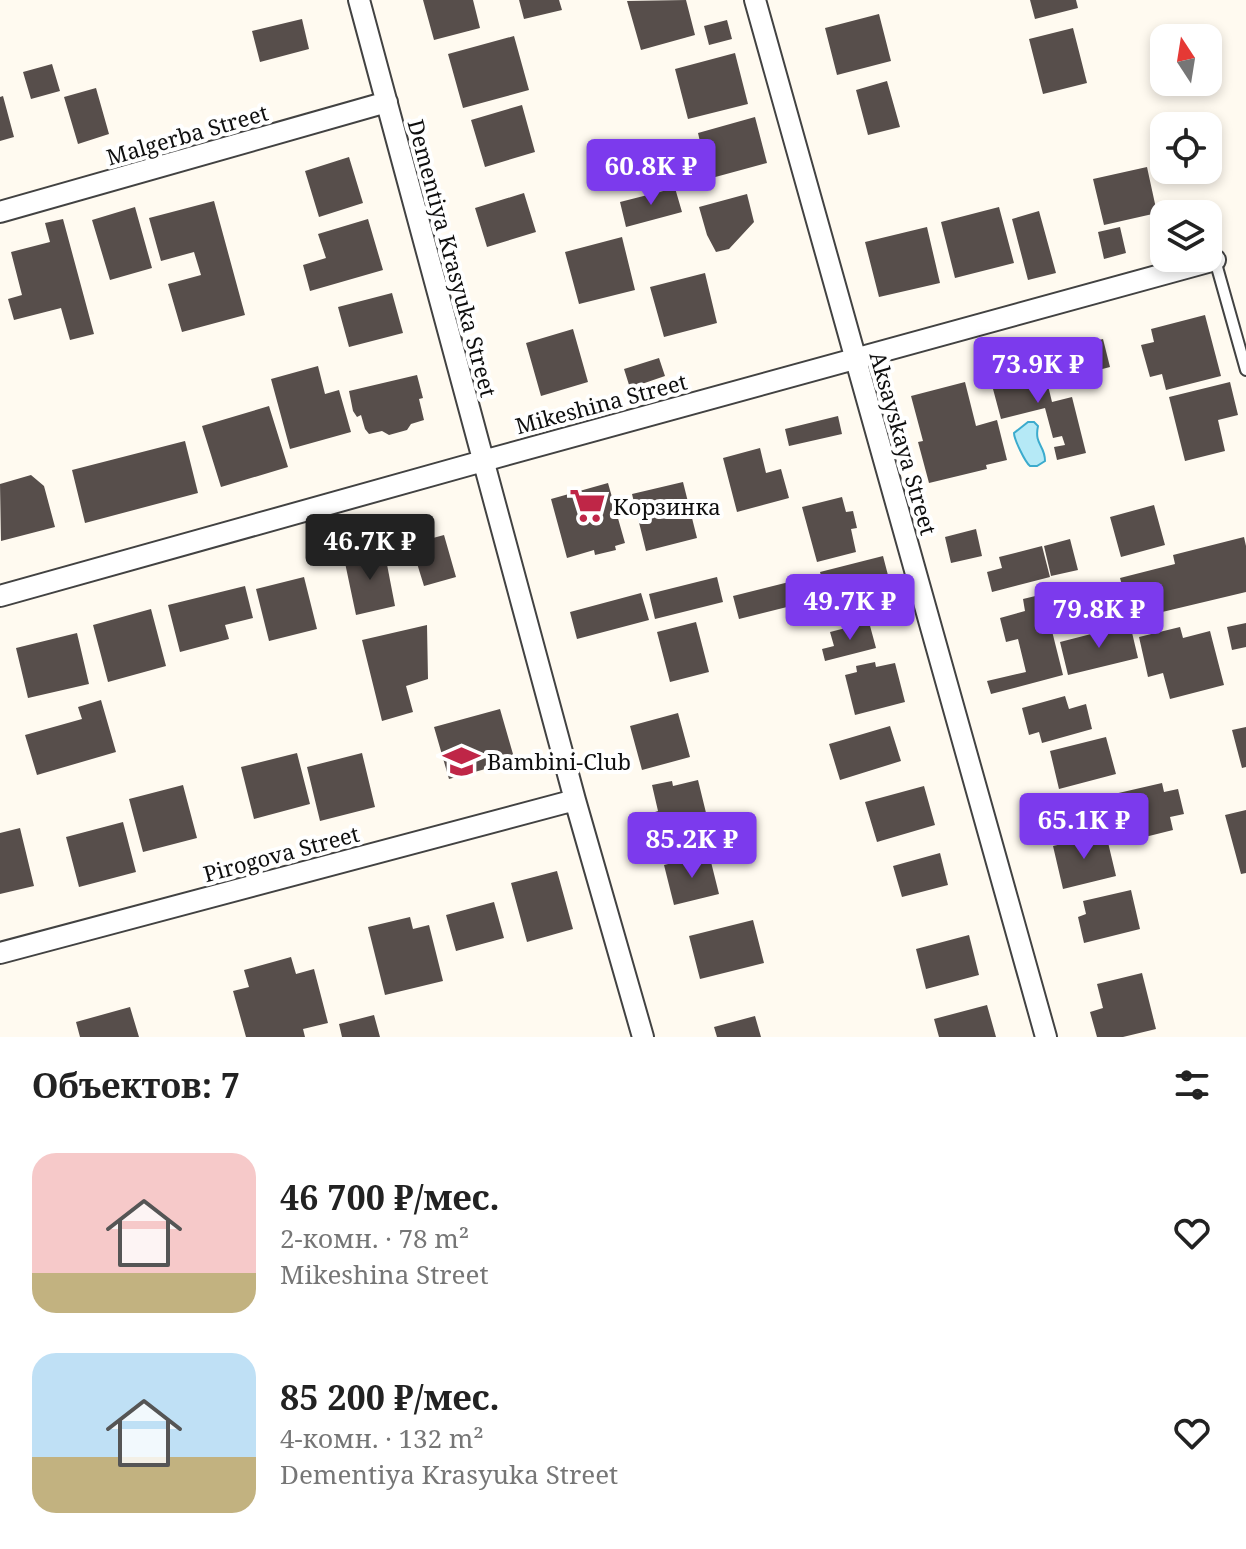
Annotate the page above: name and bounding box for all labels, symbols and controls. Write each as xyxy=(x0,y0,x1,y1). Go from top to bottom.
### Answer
north arrow xyxy=(1150,24,1222,96)
map controls xyxy=(1150,24,1222,272)
street label: Malgerba Street xyxy=(103,97,272,171)
button: locate xyxy=(1150,112,1222,184)
street label: Dementiya Krasyuka Street xyxy=(401,116,505,400)
pin: 60.8K ₽ xyxy=(577,139,725,207)
text: 60.8K ₽ xyxy=(605,147,697,183)
button: layers xyxy=(1150,200,1222,272)
pin: 73.9K ₽ xyxy=(964,337,1112,405)
text: 73.9K ₽ xyxy=(992,345,1084,381)
street label: Aksayskaya Street xyxy=(863,348,945,538)
street label: Mikeshina Street xyxy=(512,366,690,440)
supermarket icon: Корзинка xyxy=(568,487,606,525)
place label: Корзинка xyxy=(613,491,721,521)
pin: 46.7K ₽ xyxy=(296,514,444,582)
text: 46.7K ₽ xyxy=(324,522,416,558)
pin: 49.7K ₽ xyxy=(776,574,924,642)
text: 49.7K ₽ xyxy=(804,582,896,618)
pin: 79.8K ₽ xyxy=(1025,582,1173,650)
text: 79.8K ₽ xyxy=(1053,590,1145,626)
school or university icon: Bambini-Club xyxy=(442,742,480,780)
place label: Bambini-Club xyxy=(487,746,631,776)
pin: 65.1K ₽ xyxy=(1010,793,1158,861)
text: 65.1K ₽ xyxy=(1038,801,1130,837)
pin: 85.2K ₽ xyxy=(618,812,766,880)
street label: Pirogova Street xyxy=(200,818,362,888)
text: 85.2K ₽ xyxy=(646,820,738,856)
text: Объектов: 7 xyxy=(32,1062,240,1108)
icon: filters xyxy=(1170,1063,1214,1107)
text: 46 700 ₽/мес. xyxy=(280,1174,500,1220)
icon: home xyxy=(96,1185,192,1281)
icon: heart xyxy=(1170,1211,1214,1255)
text: 2-комн. · 78 m² xyxy=(280,1220,469,1256)
text: Mikeshina Street xyxy=(280,1256,489,1292)
text: 85 200 ₽/мес. xyxy=(280,1374,500,1420)
icon: home xyxy=(96,1385,192,1481)
icon: heart xyxy=(1170,1411,1214,1455)
text: 4-комн. · 132 m² xyxy=(280,1420,484,1456)
text: Dementiya Krasyuka Street xyxy=(280,1456,618,1492)

